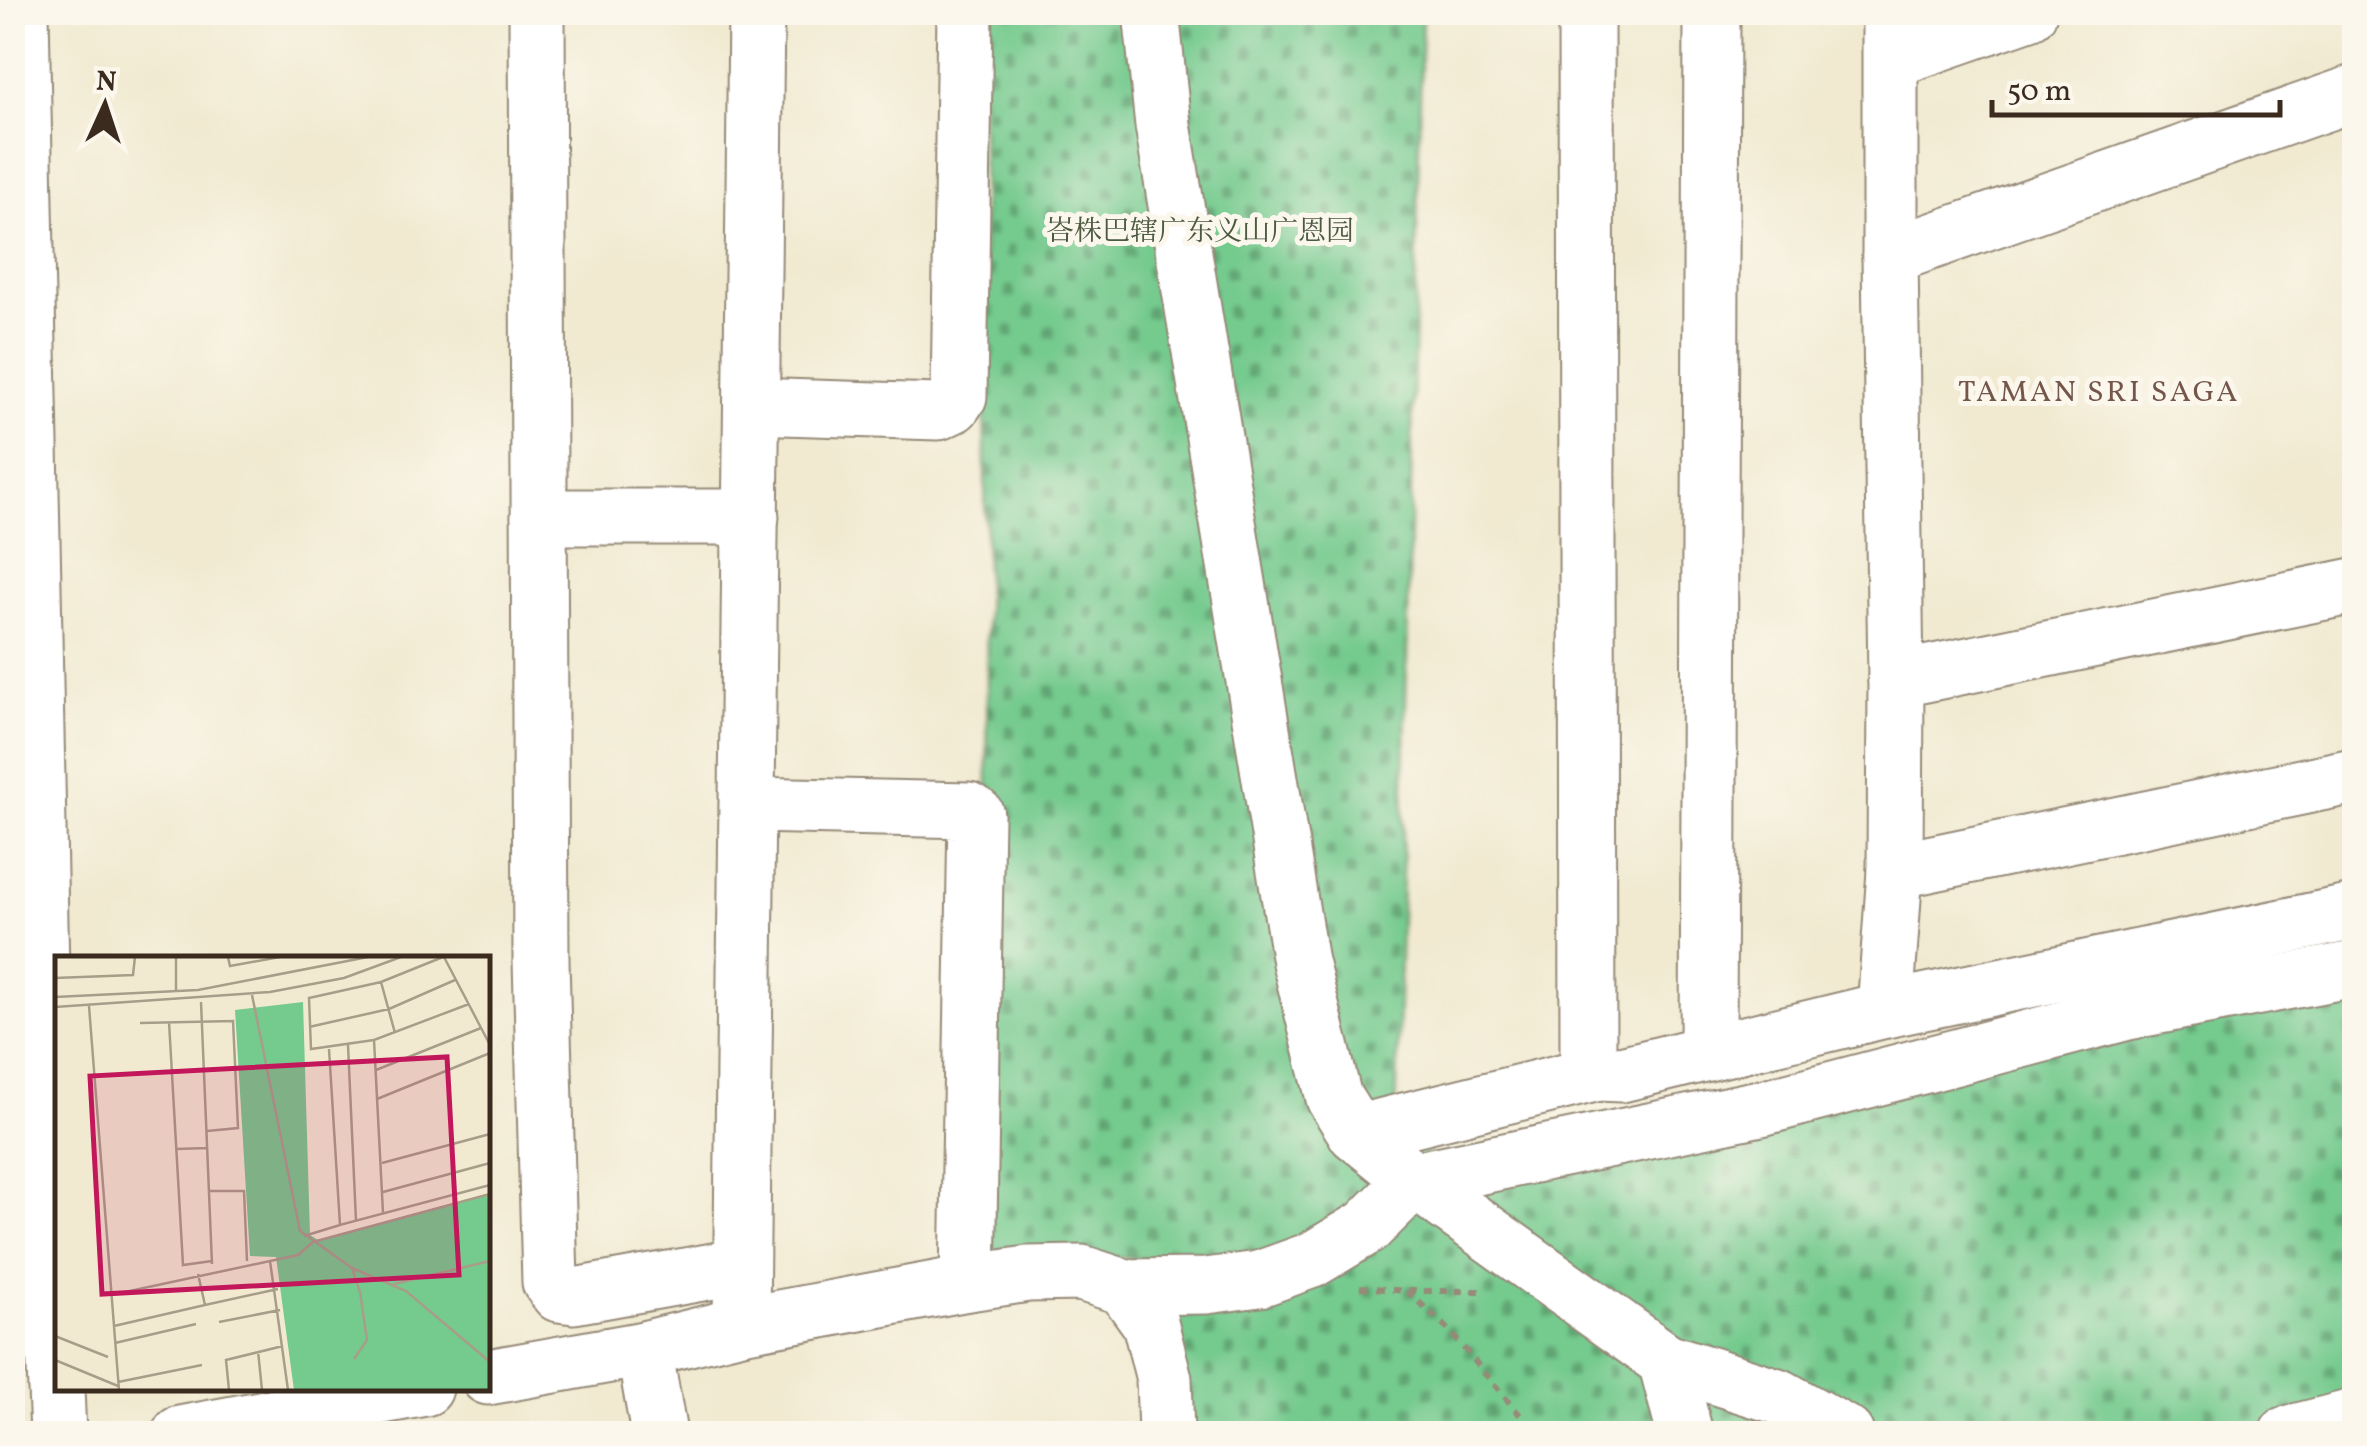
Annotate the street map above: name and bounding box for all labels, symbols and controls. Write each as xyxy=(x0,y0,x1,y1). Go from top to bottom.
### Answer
north arrow xyxy=(55,55,155,155)
scale bar xyxy=(1992,55,2280,117)
text: N xyxy=(95,63,117,103)
text: 50 m xyxy=(2007,71,2071,113)
park label: 峇株巴辖广东义山广恩园 xyxy=(1046,213,1354,252)
district label: TAMAN SRI SAGA xyxy=(1958,372,2240,414)
inset map xyxy=(55,956,490,1391)

